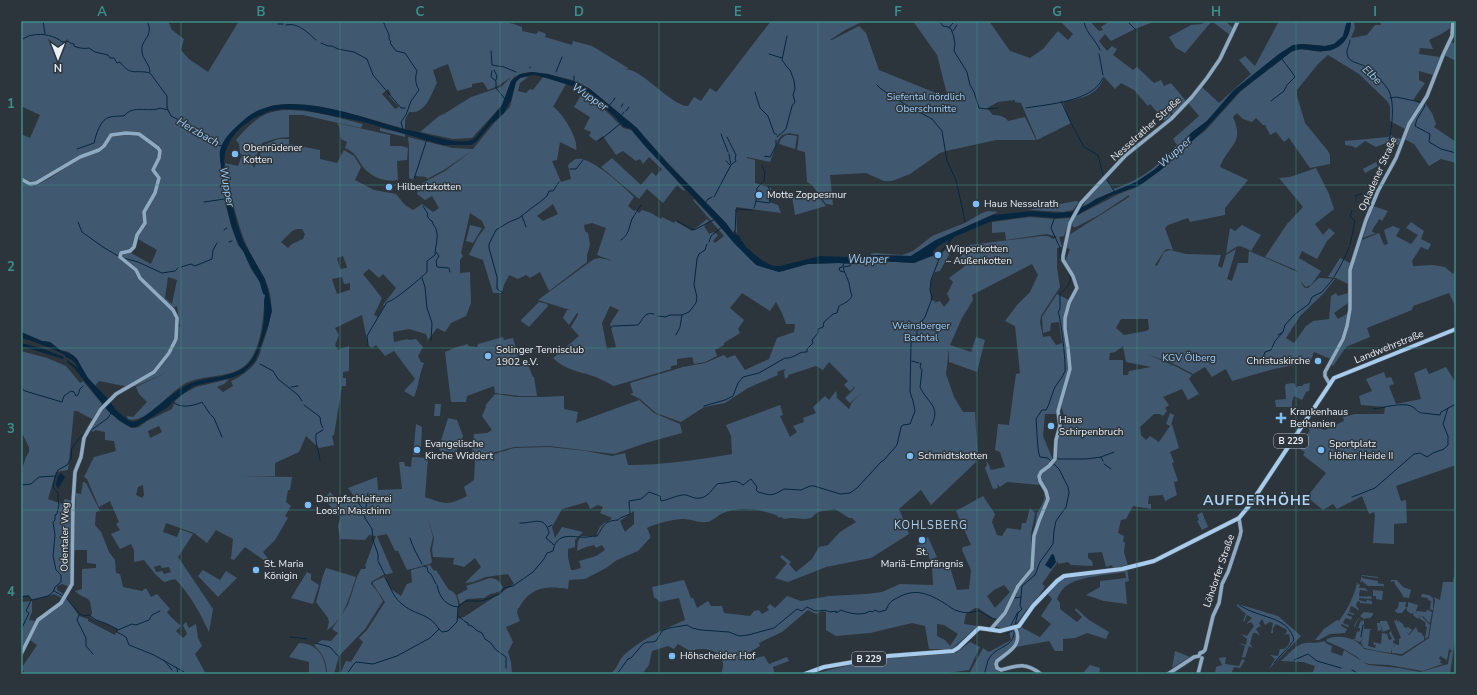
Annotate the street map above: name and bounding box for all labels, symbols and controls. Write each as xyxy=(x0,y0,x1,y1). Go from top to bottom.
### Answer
text: A xyxy=(97,3,107,21)
text: B xyxy=(257,3,266,21)
text: C xyxy=(416,3,425,21)
text: D xyxy=(574,3,584,21)
text: E xyxy=(734,3,742,21)
text: F xyxy=(894,3,902,21)
text: G xyxy=(1052,3,1062,21)
text: H xyxy=(1211,3,1221,21)
text: I xyxy=(1373,3,1377,21)
north arrow xyxy=(38,38,78,78)
text: N xyxy=(54,60,62,75)
water label: Elbe xyxy=(1359,62,1385,88)
water label: Wupper xyxy=(569,79,612,115)
park label: Siefental nördlich Oberschmitte xyxy=(887,90,965,116)
street label: Nesselrather Straße xyxy=(1108,94,1184,164)
text: 1 xyxy=(7,95,15,113)
water label: Herzbach xyxy=(174,114,222,150)
water label: Wupper xyxy=(1155,132,1196,171)
street label: Opladener Straße xyxy=(1355,135,1401,213)
place label: Obenrüdener Kotten xyxy=(243,141,303,167)
marker: Obenrüdener Kotten xyxy=(230,149,240,159)
water label: Wupper xyxy=(216,166,238,209)
place label: Hilbertzkotten xyxy=(397,180,461,194)
marker: Hilbertzkotten xyxy=(384,182,394,192)
place label: Motte Zoppesmur xyxy=(767,188,847,202)
marker: Motte Zoppesmur xyxy=(754,190,764,200)
place label: Haus Nesselrath xyxy=(984,197,1059,211)
marker: Haus Nesselrath xyxy=(971,199,981,209)
place label: Wipperkotten – Außenkotten xyxy=(946,242,1012,268)
marker: Wipperkotten – Außenkotten xyxy=(933,250,943,260)
water label: Wupper xyxy=(848,252,889,267)
text: 2 xyxy=(7,258,15,276)
park label: Weinsberger Bachtal xyxy=(892,319,950,345)
street label: Landwehrstraße xyxy=(1352,327,1426,367)
place label: Solinger Tennisclub 1902 e.V. xyxy=(496,343,584,369)
marker: Solinger Tennisclub 1902 e.V. xyxy=(483,351,493,361)
park label: KGV Ölberg xyxy=(1162,351,1216,365)
place label: Christuskirche xyxy=(1247,354,1310,368)
marker: Christuskirche xyxy=(1313,356,1323,366)
place label: Krankenhaus Bethanien xyxy=(1290,405,1348,431)
marker: Krankenhaus Bethanien xyxy=(1275,412,1287,424)
place label: Haus Schirpenbruch xyxy=(1059,413,1124,439)
text: 3 xyxy=(7,420,15,438)
marker: Haus Schirpenbruch xyxy=(1046,421,1056,431)
road number: B 229 xyxy=(1274,434,1308,448)
place label: Evangelische Kirche Widdert xyxy=(425,437,493,463)
place label: Sportplatz Höher Heide II xyxy=(1329,437,1393,463)
marker: Evangelische Kirche Widdert xyxy=(412,445,422,455)
marker: Sportplatz Höher Heide II xyxy=(1316,445,1326,455)
place label: Schmidtskotten xyxy=(918,449,988,463)
marker: Schmidtskotten xyxy=(905,451,915,461)
district label: AUFDERHÖHE xyxy=(1203,491,1311,510)
place label: Dampfschleiferei Loos'n Maschinn xyxy=(316,492,392,518)
marker: Dampfschleiferei Loos'n Maschinn xyxy=(303,500,313,510)
street label: Odentaler Weg xyxy=(57,502,73,572)
district label: KOHLSBERG xyxy=(894,518,968,533)
street label: Löhdorfer Straße xyxy=(1200,533,1238,609)
marker: St. Mariä-Empfängnis xyxy=(917,535,927,545)
place label: St. Mariä-Empfängnis xyxy=(881,545,963,571)
place label: St. Maria Königin xyxy=(264,557,304,583)
marker: St. Maria Königin xyxy=(251,565,261,575)
text: 4 xyxy=(7,583,15,601)
place label: Höhscheider Hof xyxy=(680,649,756,663)
marker: Höhscheider Hof xyxy=(667,651,677,661)
road number: B 229 xyxy=(852,652,886,666)

